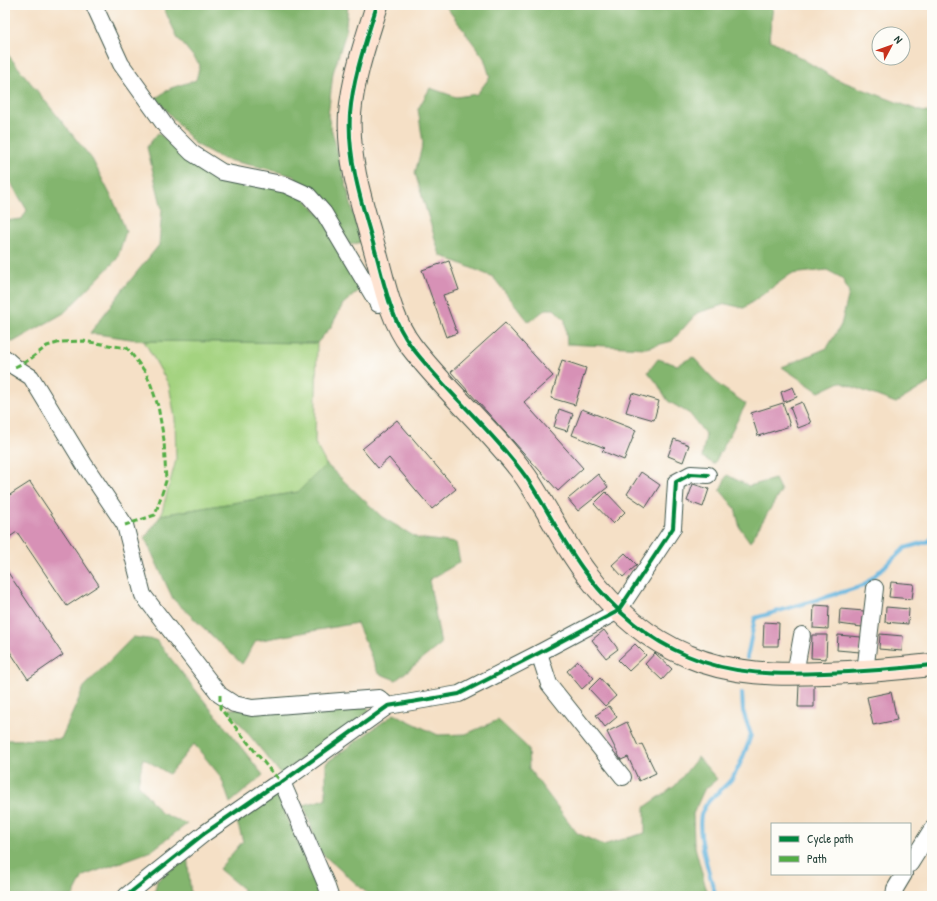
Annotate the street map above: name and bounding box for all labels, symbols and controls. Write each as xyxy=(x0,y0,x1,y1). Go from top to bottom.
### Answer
north arrow xyxy=(871,26,911,66)
text: N xyxy=(891,33,906,46)
legend xyxy=(771,823,911,875)
text: Cycle path xyxy=(807,830,853,847)
text: Path xyxy=(807,850,827,867)

